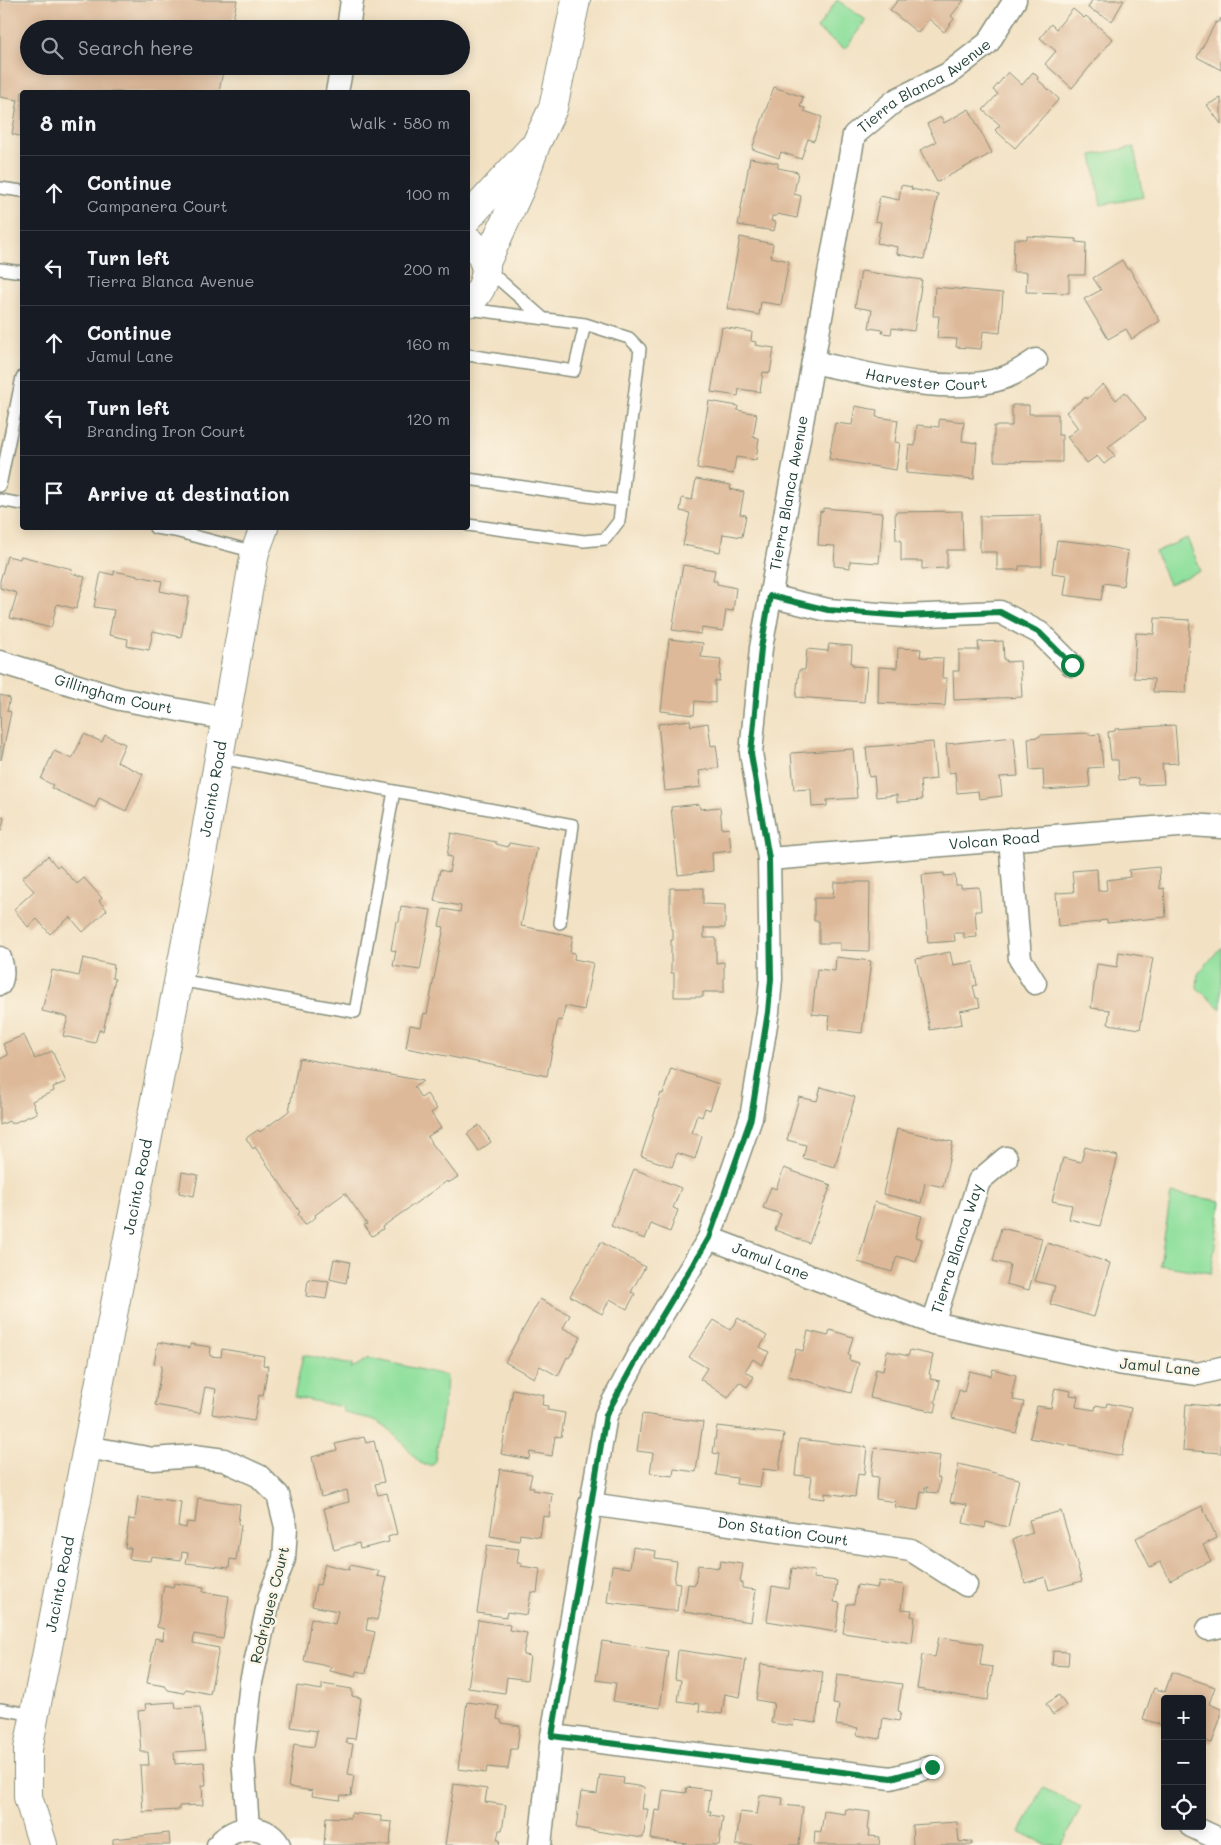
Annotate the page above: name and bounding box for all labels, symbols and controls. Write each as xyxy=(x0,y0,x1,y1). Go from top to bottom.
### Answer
search box xyxy=(20,20,470,75)
icon: search xyxy=(38,34,66,62)
street label: Tierra Blanca Avenue xyxy=(853,34,994,137)
text: Search here xyxy=(78,35,194,60)
text: 8 min xyxy=(40,109,96,136)
text: Walk · 580 m xyxy=(350,112,450,133)
text: Continue xyxy=(87,170,172,195)
icon: ahead xyxy=(40,179,68,207)
text: 100 m xyxy=(405,183,450,204)
text: Campanera Court xyxy=(87,195,228,216)
text: Turn left xyxy=(87,245,170,270)
icon: left xyxy=(40,254,68,282)
text: 200 m xyxy=(403,258,450,279)
text: Tierra Blanca Avenue xyxy=(87,270,255,291)
text: Continue xyxy=(87,320,172,345)
icon: ahead xyxy=(40,329,68,357)
text: 160 m xyxy=(405,333,450,354)
text: Jamul Lane xyxy=(87,345,174,366)
street label: Harvester Court xyxy=(864,363,988,394)
text: Turn left xyxy=(87,395,170,420)
icon: left xyxy=(40,404,68,432)
text: 120 m xyxy=(406,408,450,429)
street label: Tierra Blanca Avenue xyxy=(764,414,812,572)
text: Branding Iron Court xyxy=(87,420,245,441)
icon: arrive xyxy=(40,479,68,507)
text: Arrive at destination xyxy=(87,481,290,506)
route start xyxy=(1061,654,1084,677)
street label: Gillingham Court xyxy=(52,668,174,718)
street label: Jacinto Road xyxy=(194,739,231,838)
street label: Volcan Road xyxy=(948,826,1040,853)
street label: Jacinto Road xyxy=(118,1137,156,1236)
street label: Tierra Blanca Way xyxy=(926,1181,987,1316)
street label: Jamul Lane xyxy=(730,1237,813,1284)
street label: Jamul Lane xyxy=(1119,1353,1201,1380)
street label: Don Station Court xyxy=(716,1511,850,1550)
street label: Jacinto Road xyxy=(40,1535,78,1634)
street label: Rodrigues Court xyxy=(245,1544,293,1666)
map controls xyxy=(1161,1695,1206,1830)
button: + xyxy=(1161,1695,1206,1740)
button: − xyxy=(1161,1740,1206,1785)
route end xyxy=(921,1756,944,1779)
button: locate xyxy=(1161,1785,1206,1830)

